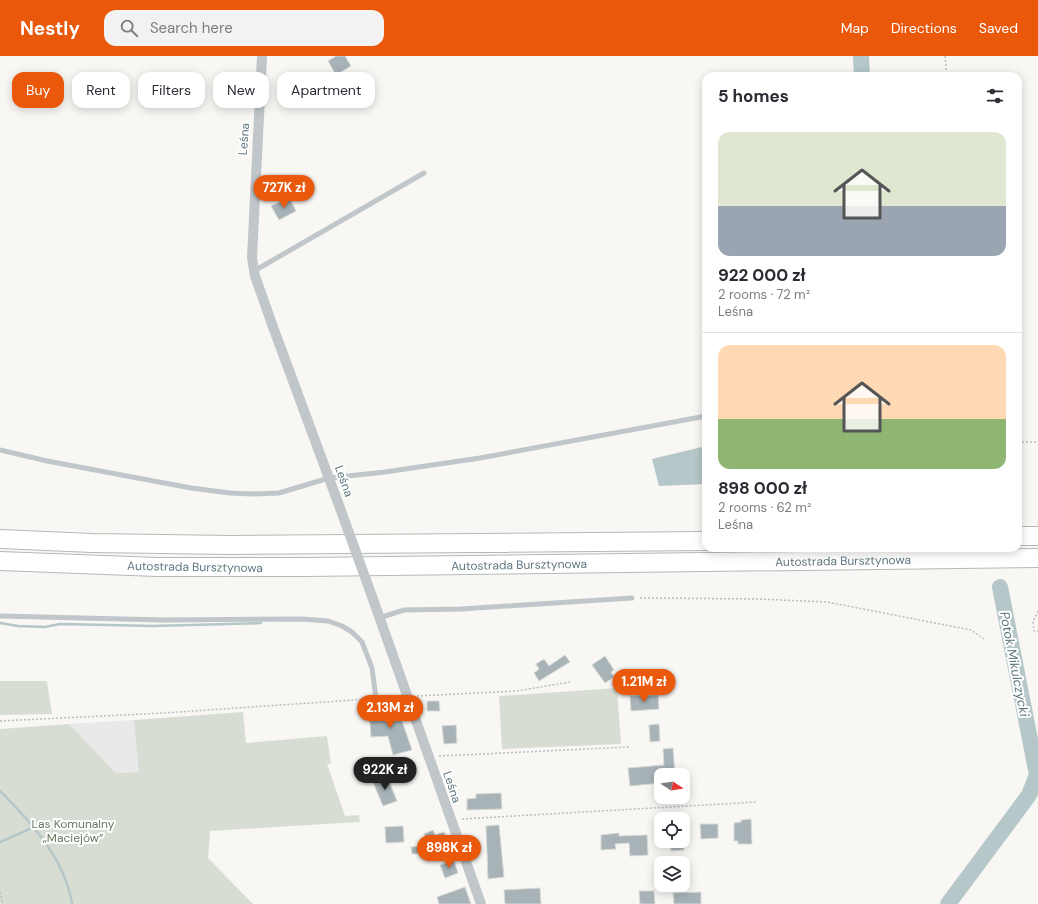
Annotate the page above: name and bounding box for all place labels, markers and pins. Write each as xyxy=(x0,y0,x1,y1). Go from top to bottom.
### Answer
pin: 727K zł xyxy=(247,175,321,209)
pin: 1.21M zł xyxy=(603,669,685,703)
pin: 2.13M zł xyxy=(349,695,431,729)
pin: 922K zł xyxy=(348,757,422,791)
pin: 898K zł xyxy=(412,835,486,869)

